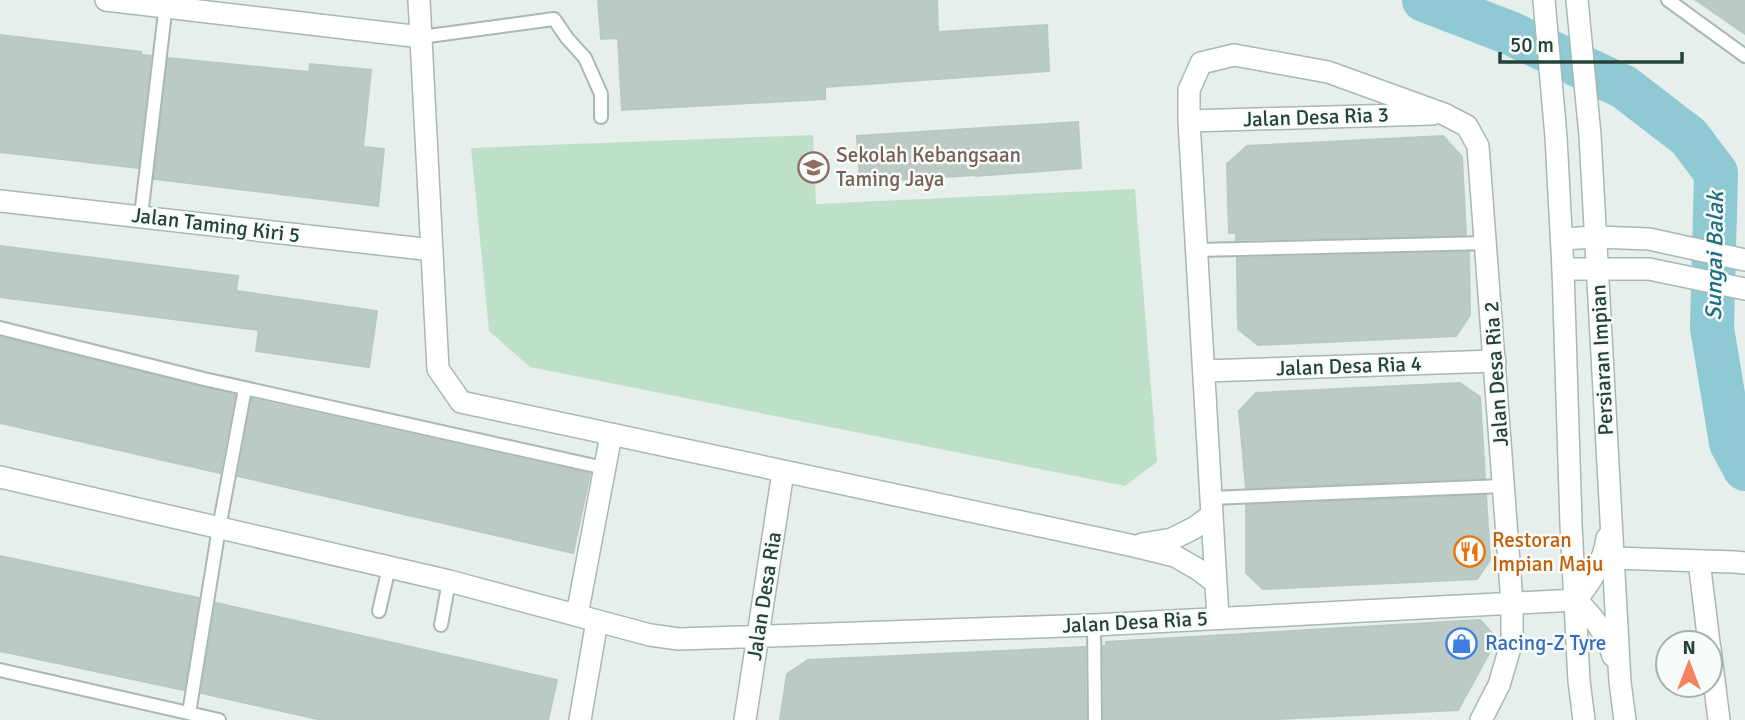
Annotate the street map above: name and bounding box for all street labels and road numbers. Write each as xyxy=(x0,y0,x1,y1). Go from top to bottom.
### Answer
street label: Jalan Desa Ria 3 xyxy=(1243,101,1389,133)
street label: Jalan Taming Kiri 5 xyxy=(130,202,302,248)
street label: Persiaran Impian xyxy=(1585,284,1619,436)
street label: Jalan Desa Ria 2 xyxy=(1478,300,1514,448)
street label: Jalan Desa Ria 4 xyxy=(1276,350,1422,382)
street label: Jalan Desa Ria xyxy=(741,530,787,662)
street label: Jalan Desa Ria 5 xyxy=(1061,605,1209,639)

